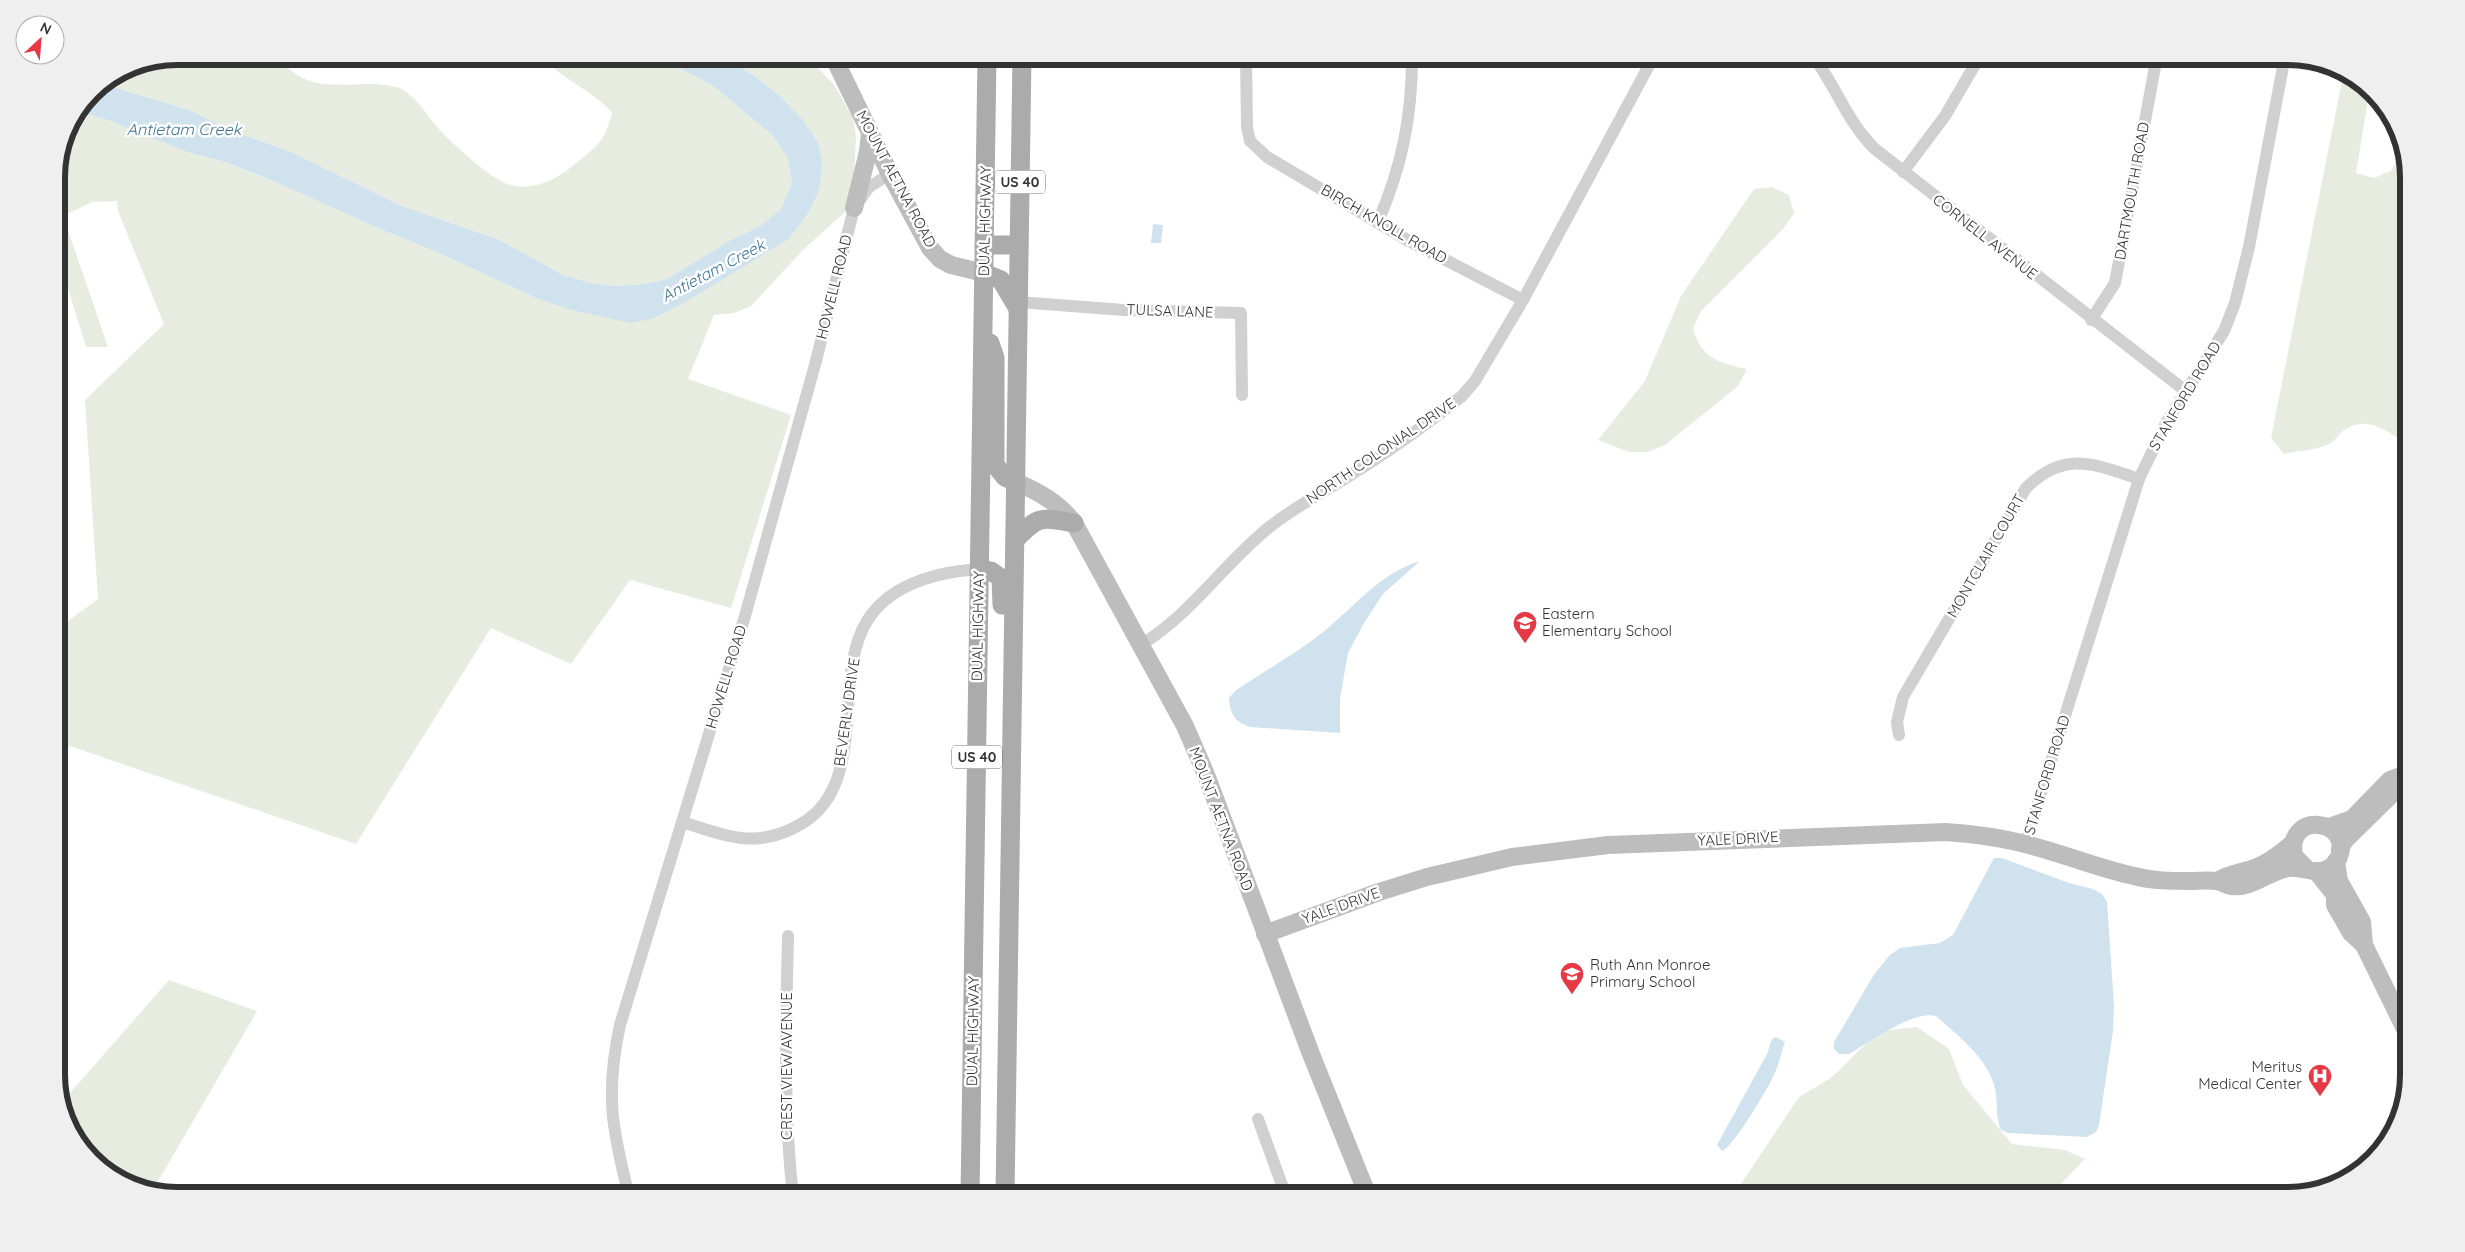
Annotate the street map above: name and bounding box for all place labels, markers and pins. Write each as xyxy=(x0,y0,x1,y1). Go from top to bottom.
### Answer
place label: Eastern Elementary School xyxy=(1542,604,1672,640)
school or university icon: Eastern Elementary School xyxy=(1512,610,1538,644)
place label: Ruth Ann Monroe Primary School xyxy=(1590,955,1710,991)
school or university icon: Ruth Ann Monroe Primary School xyxy=(1559,961,1585,995)
place label: Meritus Medical Center xyxy=(2198,1057,2302,1093)
hospital icon: Meritus Medical Center xyxy=(2307,1063,2333,1097)

